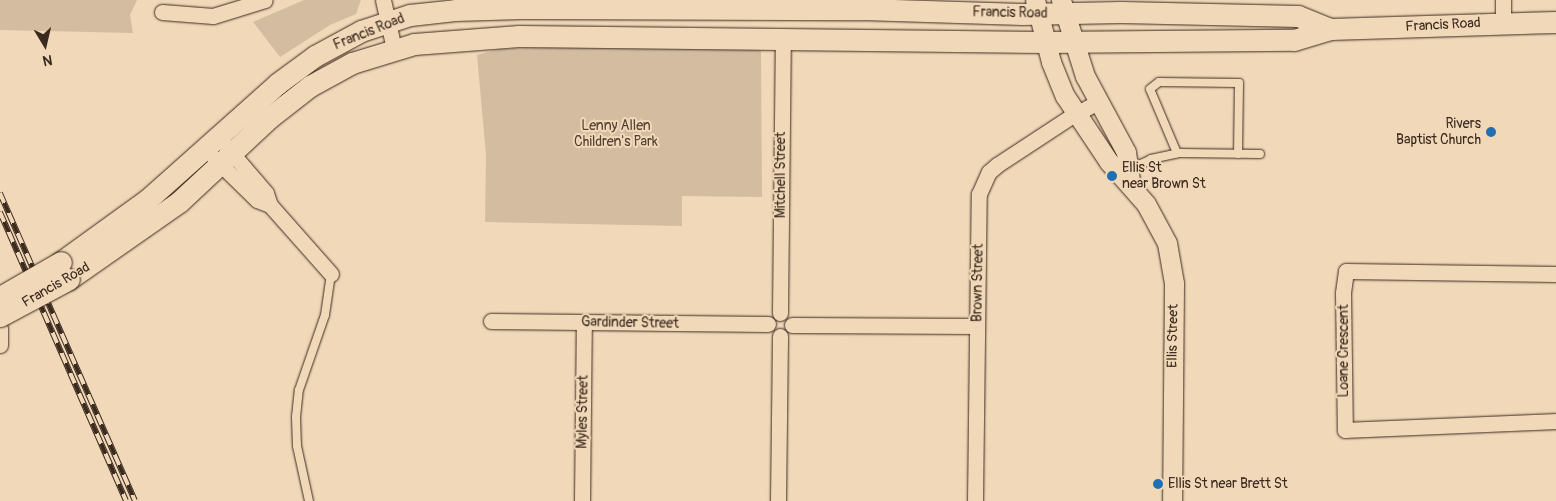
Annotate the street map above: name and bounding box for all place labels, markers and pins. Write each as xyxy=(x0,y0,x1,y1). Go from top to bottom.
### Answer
place label: Rivers Baptist Church xyxy=(1396,116,1481,148)
marker: Rivers Baptist Church xyxy=(1485,126,1497,138)
place label: Ellis St near Brown St xyxy=(1122,160,1206,192)
marker: Ellis St near Brown St xyxy=(1106,170,1118,182)
place label: Ellis St near Brett St xyxy=(1168,476,1288,492)
marker: Ellis St near Brett St xyxy=(1152,478,1164,490)

